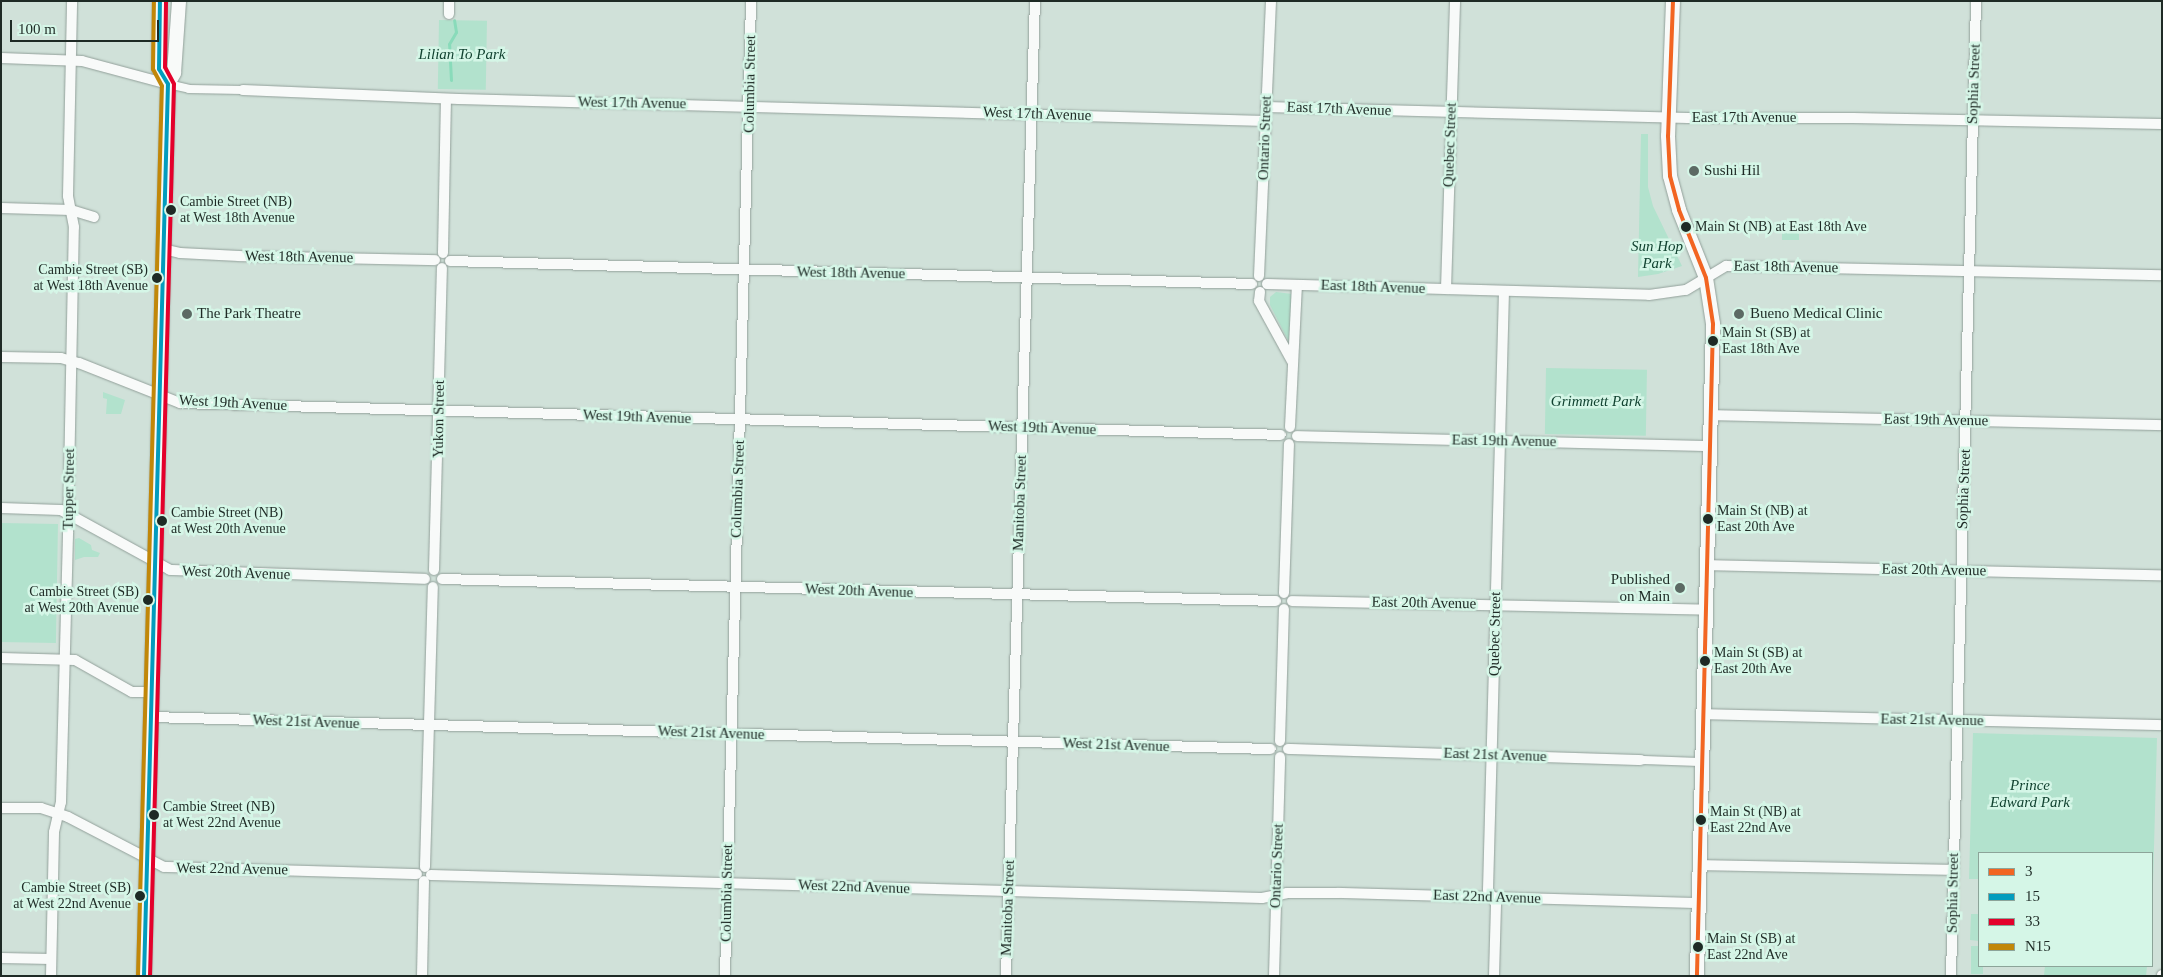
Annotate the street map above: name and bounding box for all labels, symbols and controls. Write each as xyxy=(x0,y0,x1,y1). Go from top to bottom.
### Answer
scale bar xyxy=(12,10,161,42)
text: 100 m xyxy=(18,21,56,37)
street label: Columbia Street xyxy=(740,35,760,133)
street label: Sophia Street xyxy=(1964,44,1984,124)
park label: Lilian To Park xyxy=(419,46,505,64)
street label: West 17th Avenue xyxy=(577,93,687,113)
street label: Ontario Street xyxy=(1255,95,1275,181)
street label: East 17th Avenue xyxy=(1286,98,1392,120)
street label: Quebec Street xyxy=(1440,102,1460,188)
street label: West 17th Avenue xyxy=(982,103,1092,125)
street label: East 17th Avenue xyxy=(1691,109,1797,127)
place label: Sushi Hil xyxy=(1704,162,1760,180)
marker: Sushi Hil xyxy=(1688,165,1700,177)
place label: Cambie Street (NB) at West 18th Avenue xyxy=(180,194,296,226)
marker: Cambie Street (NB) at West 18th Avenue xyxy=(166,205,176,215)
place label: Main St (NB) at East 18th Ave xyxy=(1695,219,1867,235)
marker: Main St (NB) at East 18th Ave xyxy=(1681,222,1691,232)
park label: Sun Hop Park xyxy=(1631,237,1683,272)
street label: West 18th Avenue xyxy=(244,247,354,267)
street label: East 18th Avenue xyxy=(1733,257,1839,277)
place label: Cambie Street (SB) at West 18th Avenue xyxy=(32,262,148,294)
street label: West 18th Avenue xyxy=(796,263,906,283)
marker: Cambie Street (SB) at West 18th Avenue xyxy=(152,273,162,283)
street label: East 18th Avenue xyxy=(1320,276,1426,298)
place label: The Park Theatre xyxy=(197,305,301,323)
place label: Bueno Medical Clinic xyxy=(1750,305,1882,323)
marker: Bueno Medical Clinic xyxy=(1732,307,1746,321)
marker: The Park Theatre xyxy=(181,308,193,320)
place label: Main St (SB) at East 18th Ave xyxy=(1722,325,1810,358)
marker: Main St (SB) at East 18th Ave xyxy=(1708,336,1718,346)
street label: Yukon Street xyxy=(429,380,449,458)
street label: West 19th Avenue xyxy=(178,391,288,415)
park label: Grimmett Park xyxy=(1551,393,1641,411)
street label: West 19th Avenue xyxy=(582,406,692,428)
street label: East 19th Avenue xyxy=(1883,410,1989,430)
street label: West 19th Avenue xyxy=(987,417,1097,439)
street label: East 19th Avenue xyxy=(1451,431,1557,451)
street label: Columbia Street xyxy=(727,440,749,538)
street label: Tupper Street xyxy=(59,448,79,530)
street label: Sophia Street xyxy=(1954,449,1974,529)
street label: Manitoba Street xyxy=(1009,455,1031,551)
place label: Main St (NB) at East 20th Ave xyxy=(1717,503,1808,536)
place label: Cambie Street (NB) at West 20th Avenue xyxy=(171,505,287,538)
marker: Main St (NB) at East 20th Ave xyxy=(1703,514,1713,524)
marker: Cambie Street (NB) at West 20th Avenue xyxy=(157,516,167,526)
street label: East 20th Avenue xyxy=(1881,560,1987,580)
street label: West 20th Avenue xyxy=(181,562,291,584)
place label: Published on Main xyxy=(1611,570,1670,605)
street label: West 20th Avenue xyxy=(804,580,914,602)
marker: Published on Main xyxy=(1674,582,1686,594)
place label: Cambie Street (SB) at West 20th Avenue xyxy=(23,584,139,616)
street label: Quebec Street xyxy=(1485,592,1505,676)
street label: East 20th Avenue xyxy=(1371,593,1477,613)
marker: Cambie Street (SB) at West 20th Avenue xyxy=(143,595,153,605)
place label: Main St (SB) at East 20th Ave xyxy=(1714,645,1802,678)
marker: Main St (SB) at East 20th Ave xyxy=(1700,656,1710,666)
street label: East 21st Avenue xyxy=(1880,710,1984,730)
street label: West 21st Avenue xyxy=(252,711,360,733)
street label: West 21st Avenue xyxy=(657,722,765,744)
street label: West 21st Avenue xyxy=(1062,734,1170,756)
street label: East 21st Avenue xyxy=(1443,744,1547,766)
park label: Prince Edward Park xyxy=(1990,776,2070,811)
place label: Cambie Street (NB) at West 22nd Avenue xyxy=(163,799,282,832)
place label: Main St (NB) at East 22nd Ave xyxy=(1710,804,1801,836)
marker: Cambie Street (NB) at West 22nd Avenue xyxy=(149,810,159,820)
marker: Main St (NB) at East 22nd Ave xyxy=(1696,815,1706,825)
street label: Ontario Street xyxy=(1267,823,1287,909)
street label: Columbia Street xyxy=(717,844,737,942)
legend xyxy=(1978,852,2153,967)
street label: Sophia Street xyxy=(1943,853,1963,933)
street label: West 22nd Avenue xyxy=(176,859,288,879)
street label: Manitoba Street xyxy=(997,860,1019,956)
text: 3 xyxy=(2025,863,2033,879)
street label: West 22nd Avenue xyxy=(797,876,911,898)
place label: Cambie Street (SB) at West 22nd Avenue xyxy=(12,880,131,912)
street label: East 22nd Avenue xyxy=(1432,886,1542,908)
text: 15 xyxy=(2025,888,2040,904)
marker: Cambie Street (SB) at West 22nd Avenue xyxy=(135,891,145,901)
text: 33 xyxy=(2025,913,2040,929)
place label: Main St (SB) at East 22nd Ave xyxy=(1707,931,1795,964)
text: N15 xyxy=(2025,938,2051,954)
marker: Main St (SB) at East 22nd Ave xyxy=(1693,942,1703,952)

